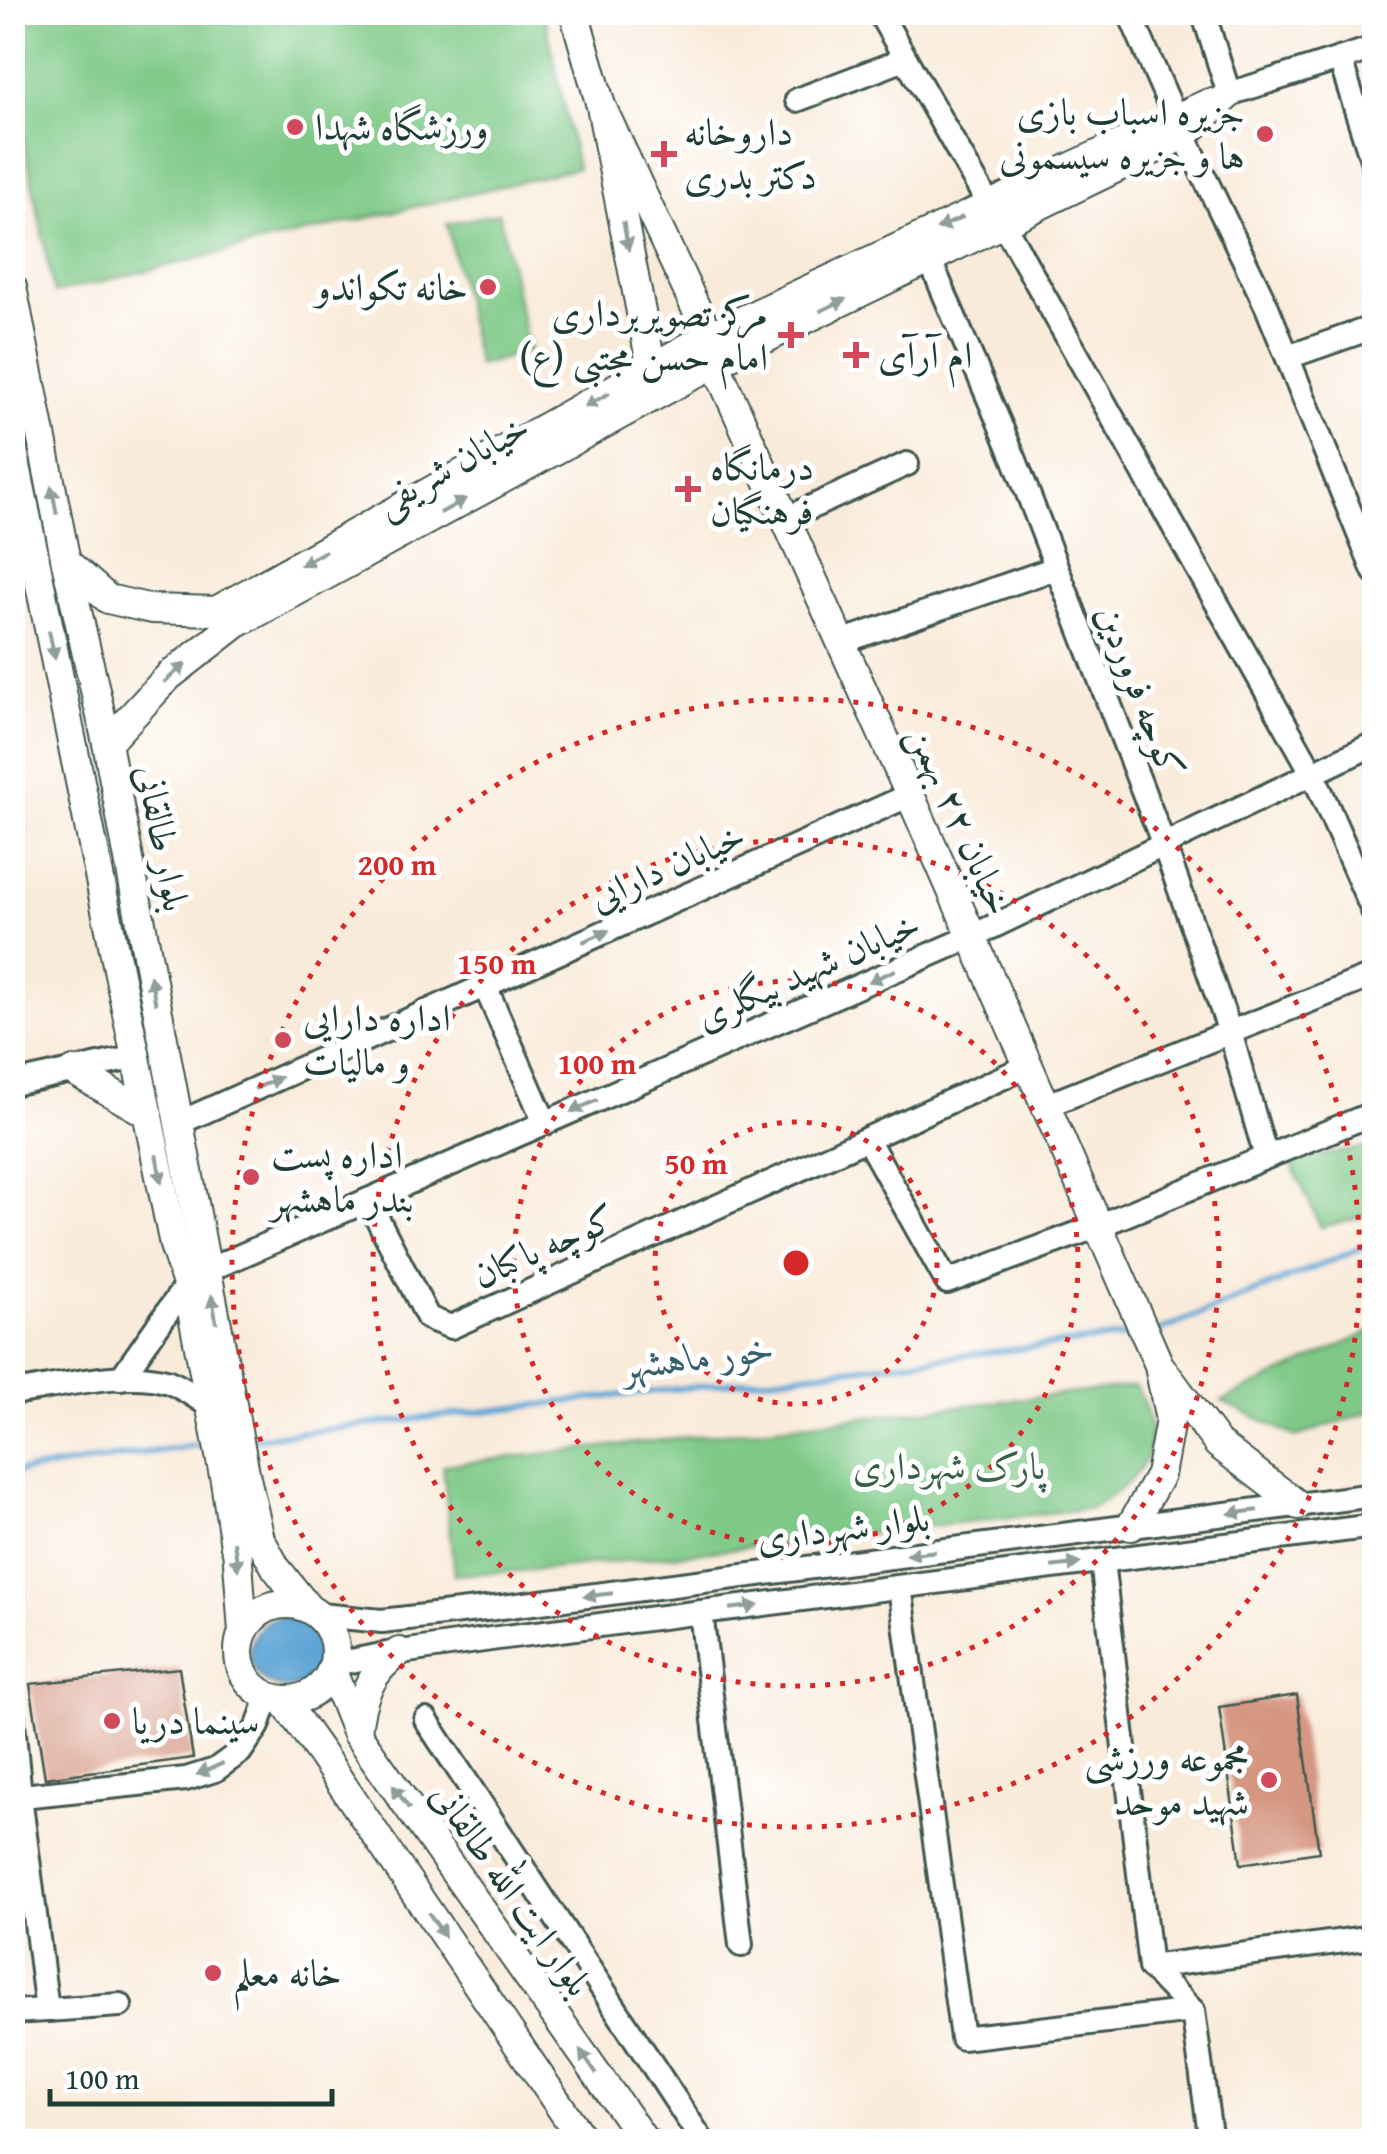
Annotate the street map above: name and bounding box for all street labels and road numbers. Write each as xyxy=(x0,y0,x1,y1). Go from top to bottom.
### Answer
street label: خیابان شریفی xyxy=(364,398,540,529)
street label: کوچه فروردین xyxy=(1083,595,1201,786)
street label: خیابان ۲۲ بهمن xyxy=(895,716,1029,924)
street label: بلوار طالقانی xyxy=(122,760,206,916)
street label: خیابان دارایی xyxy=(580,806,754,924)
street label: خیابان شهید بیگلری xyxy=(686,895,929,1044)
street label: کوچه پاکبان xyxy=(463,1189,624,1302)
street label: بلوار شهرداری xyxy=(753,1489,933,1565)
street label: بلوار ایت الله طالقانی xyxy=(418,1770,608,2007)

